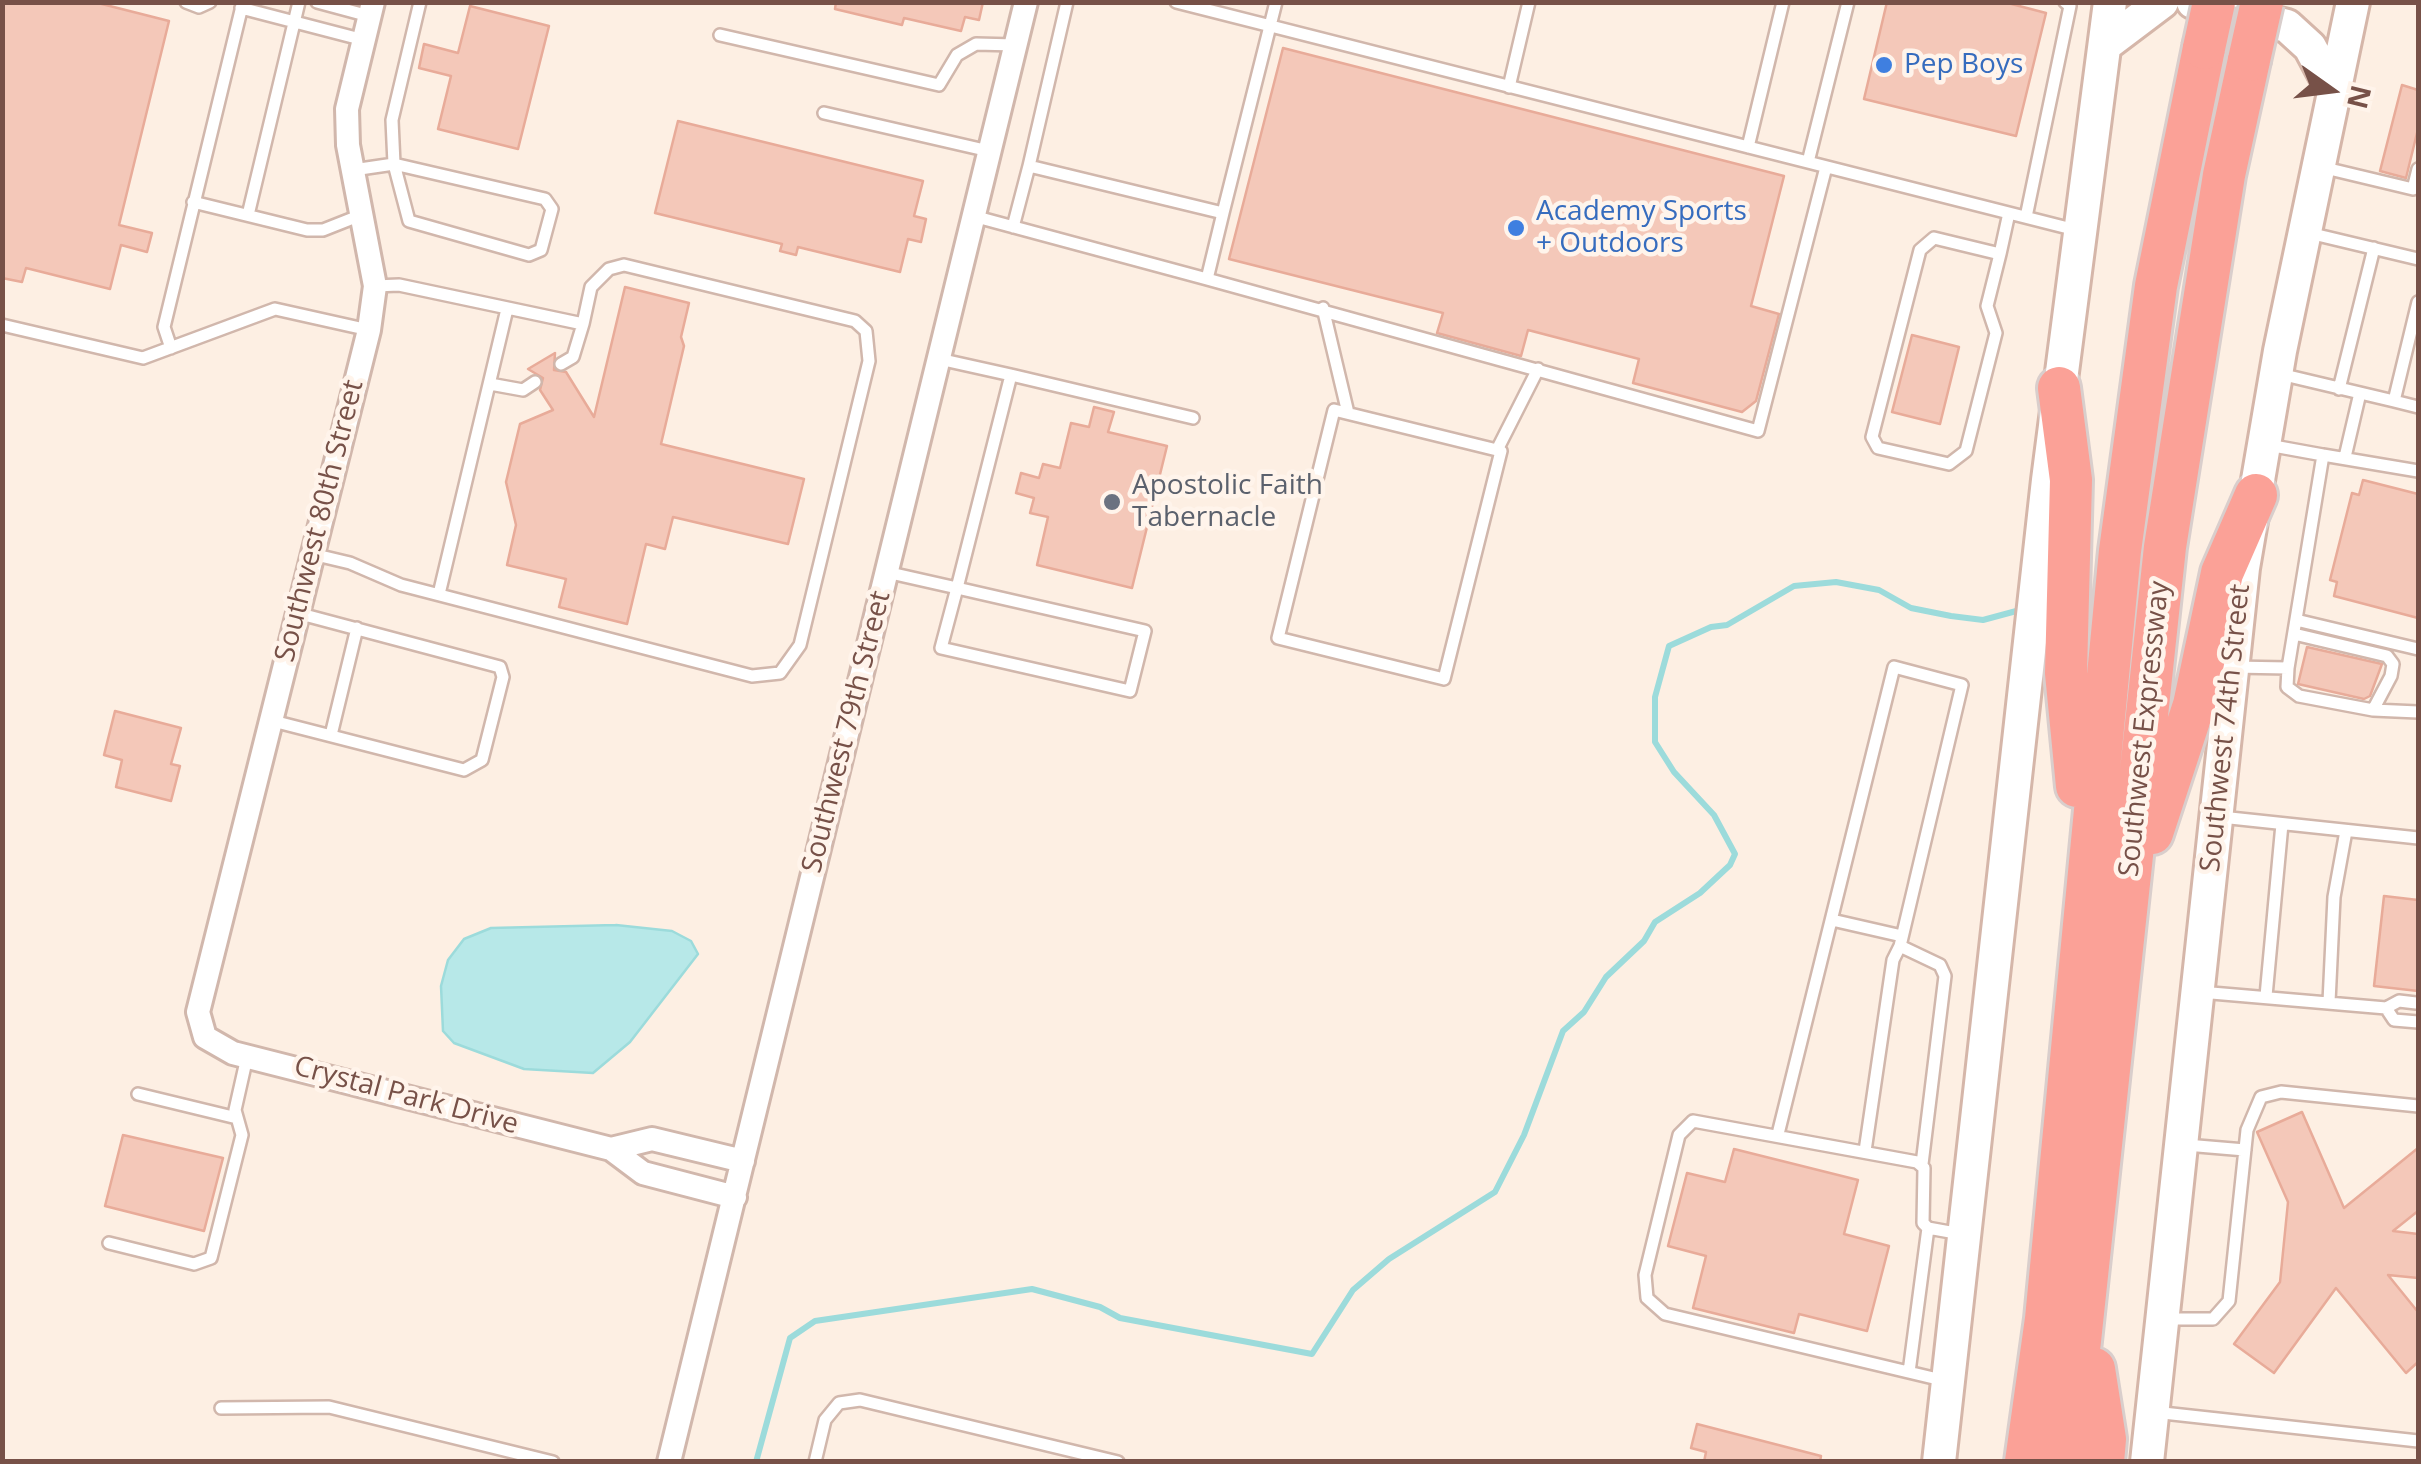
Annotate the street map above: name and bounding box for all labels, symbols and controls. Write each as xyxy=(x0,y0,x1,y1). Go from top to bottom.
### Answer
north arrow xyxy=(2281,40,2381,140)
place label: Pep Boys xyxy=(1904,48,2023,82)
marker: Pep Boys xyxy=(1873,54,1895,76)
text: N xyxy=(2339,82,2381,113)
place label: Academy Sports + Outdoors xyxy=(1536,195,1747,261)
marker: Academy Sports + Outdoors xyxy=(1505,217,1527,239)
street label: Southwest 80th Street xyxy=(269,377,371,665)
place label: Apostolic Faith Tabernacle xyxy=(1132,469,1323,535)
marker: Apostolic Faith Tabernacle xyxy=(1101,491,1123,513)
street label: Southwest Expressway xyxy=(2113,580,2177,878)
street label: Southwest 74th Street xyxy=(2194,582,2258,874)
street label: Southwest 79th Street xyxy=(796,588,898,876)
street label: Crystal Park Drive xyxy=(290,1050,522,1142)

